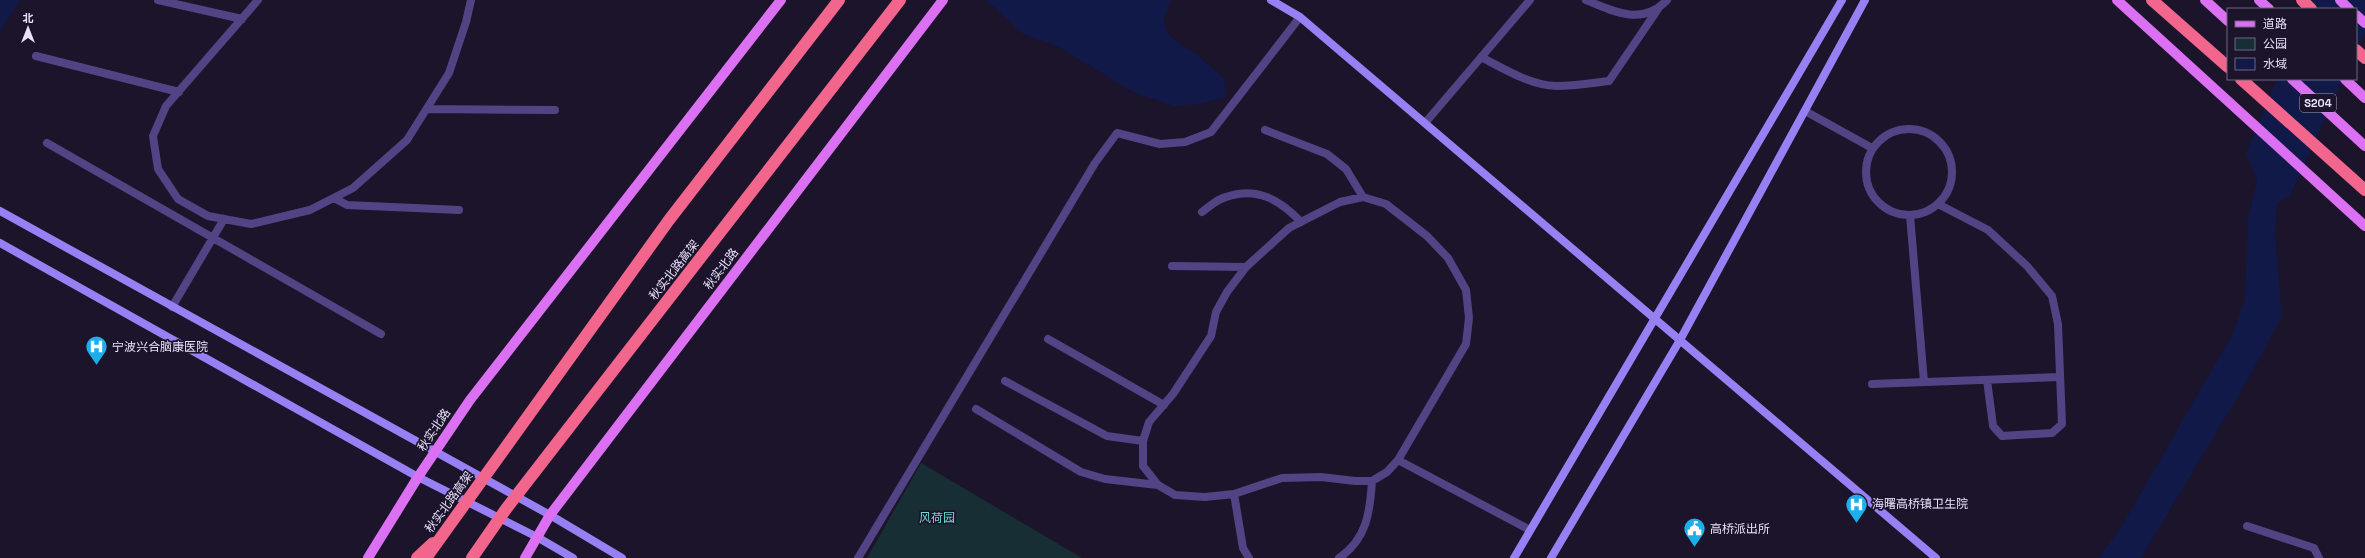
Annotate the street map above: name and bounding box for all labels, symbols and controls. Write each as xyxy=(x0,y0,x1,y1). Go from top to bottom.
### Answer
north arrow xyxy=(8,8,48,48)
legend xyxy=(2227,8,2357,80)
text: 北 xyxy=(23,11,34,25)
text: 道路 xyxy=(2263,16,2287,32)
text: 公园 xyxy=(2263,36,2287,52)
text: 水域 xyxy=(2263,56,2287,72)
road number: S204 xyxy=(2300,94,2336,112)
street label: 秋实北路高架 xyxy=(646,237,702,303)
street label: 秋实北路 xyxy=(700,245,742,293)
hospital icon: 宁波兴合脑康医院 xyxy=(83,334,109,367)
place label: 宁波兴合脑康医院 xyxy=(112,339,208,355)
street label: 秋实北路 xyxy=(414,406,454,454)
street label: 秋实北路高架 xyxy=(421,468,477,536)
hospital icon: 海曙高桥镇卫生院 xyxy=(1844,491,1870,524)
place label: 海曙高桥镇卫生院 xyxy=(1872,496,1968,512)
park label: 风荷园 xyxy=(919,510,955,526)
public building icon: 高桥派出所 xyxy=(1681,516,1707,549)
place label: 高桥派出所 xyxy=(1710,521,1770,537)

